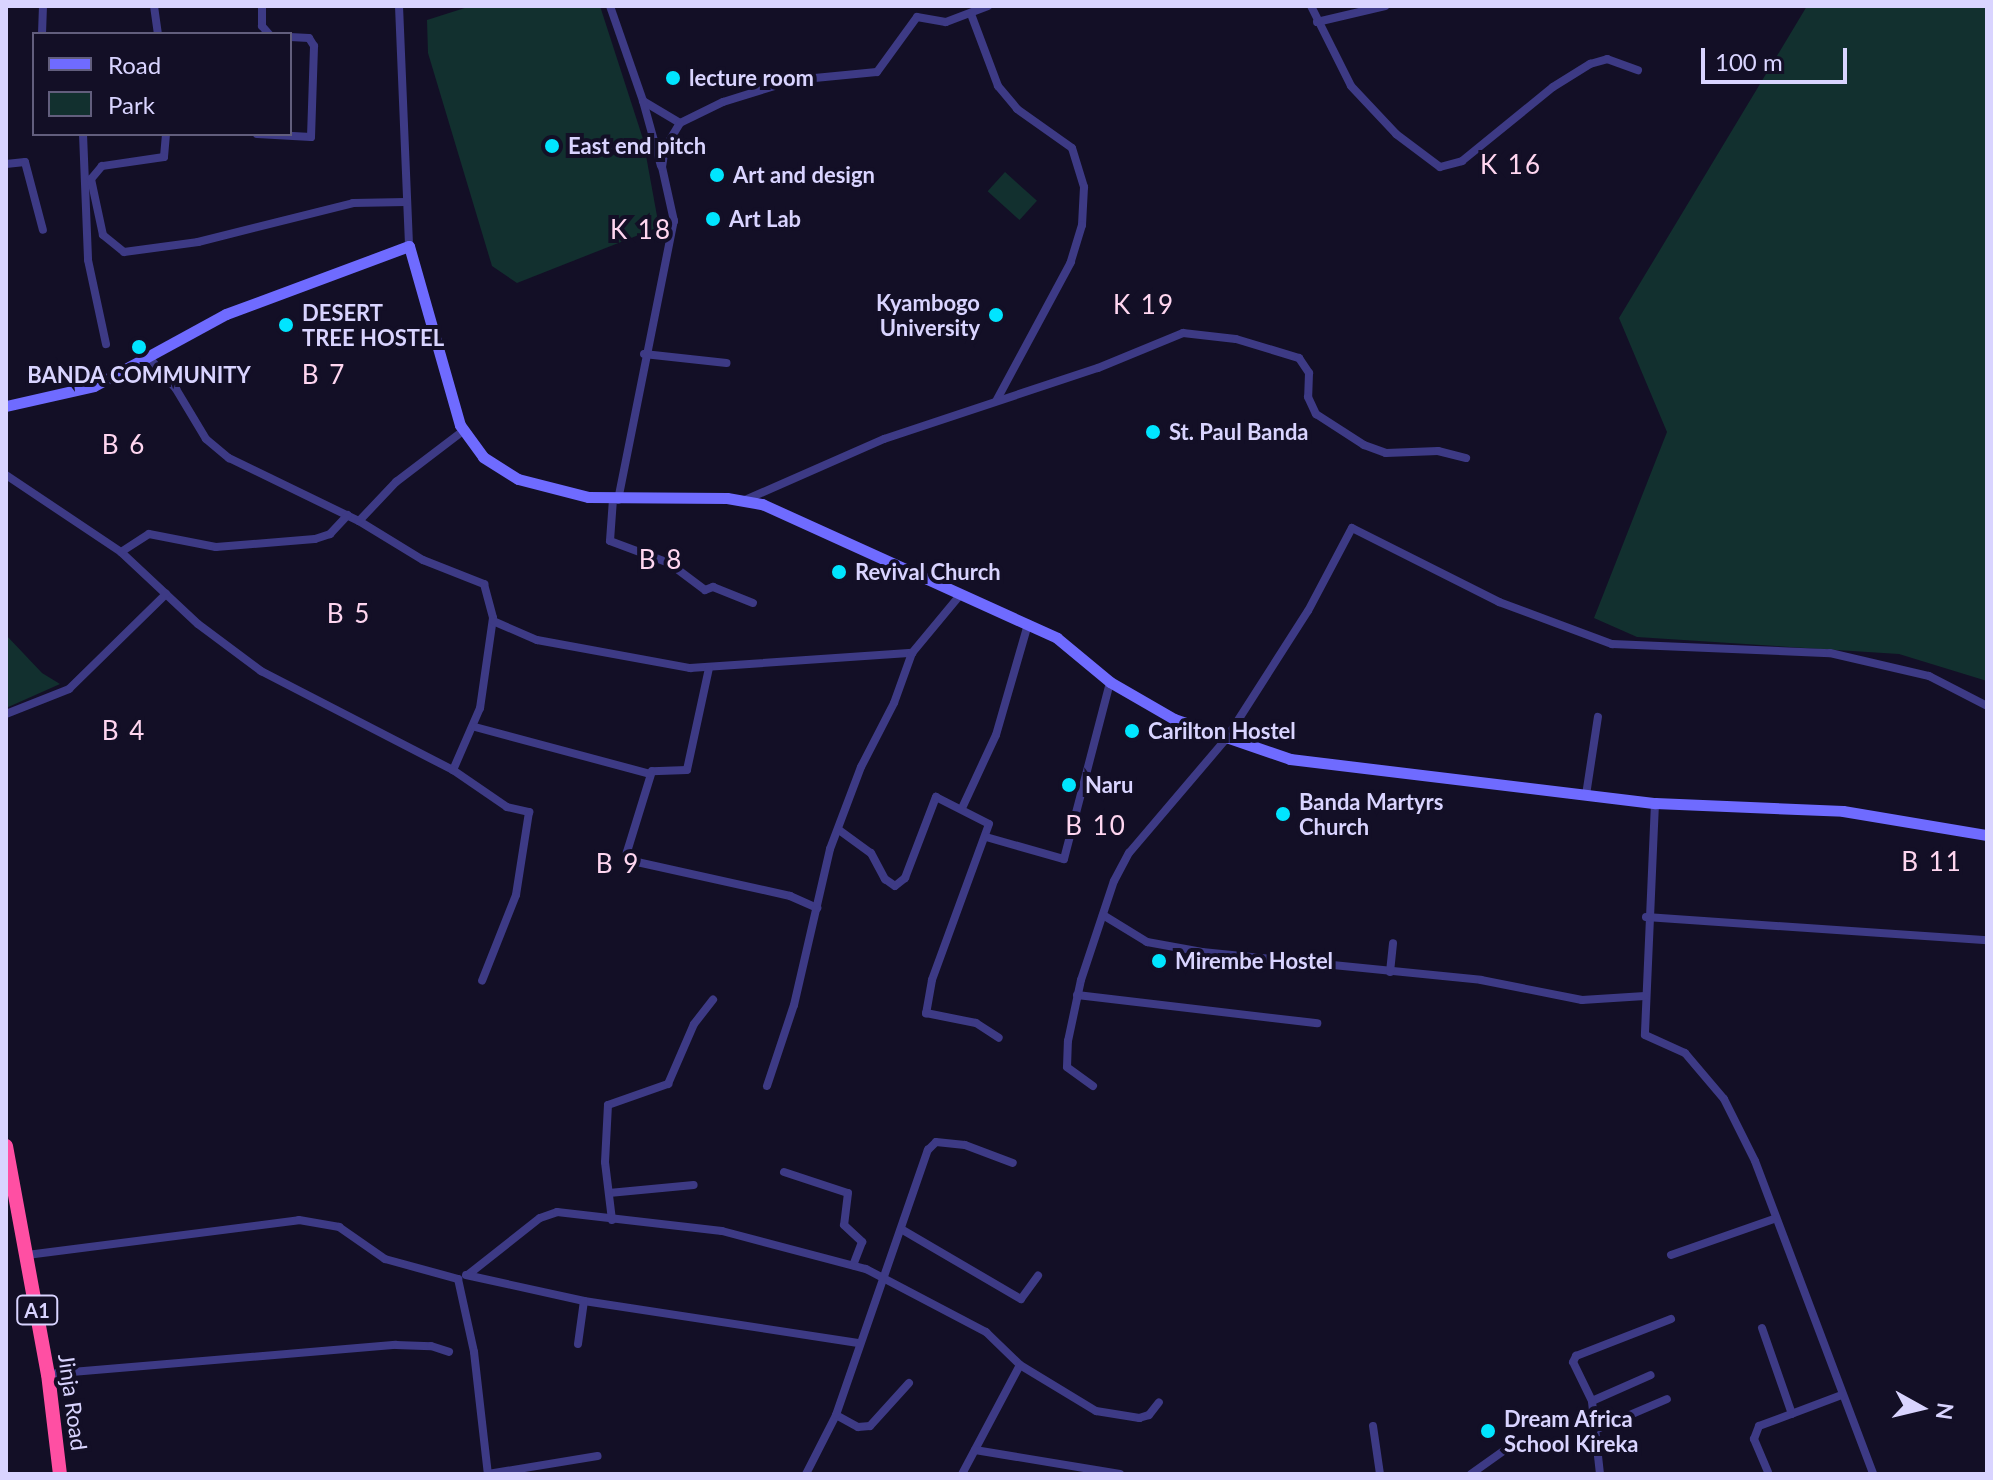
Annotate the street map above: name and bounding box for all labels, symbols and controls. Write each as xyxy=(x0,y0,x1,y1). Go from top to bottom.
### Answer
legend xyxy=(32,32,292,136)
scale bar xyxy=(1705,32,1851,82)
text: 100 m xyxy=(1715,47,1783,76)
text: Road xyxy=(108,50,161,79)
place label: lecture room xyxy=(689,65,814,91)
marker: lecture room xyxy=(664,69,682,87)
text: Park xyxy=(108,90,155,119)
place label: East end pitch xyxy=(568,133,706,159)
marker: East end pitch xyxy=(543,137,561,155)
district label: K 16 xyxy=(1480,149,1542,181)
place label: Art and design xyxy=(733,162,875,188)
marker: Art and design xyxy=(708,166,726,184)
place label: Art Lab xyxy=(729,206,801,232)
marker: Art Lab xyxy=(704,210,722,228)
district label: K 18 xyxy=(610,214,672,246)
place label: Kyambogo University xyxy=(876,289,980,340)
district label: K 19 xyxy=(1113,289,1175,321)
place label: DESERT TREE HOSTEL xyxy=(302,299,444,350)
marker: Kyambogo University xyxy=(987,306,1005,324)
marker: DESERT TREE HOSTEL xyxy=(277,316,295,334)
marker: BANDA COMMUNITY xyxy=(128,336,150,358)
district label: B 7 xyxy=(302,359,346,391)
place label: BANDA COMMUNITY xyxy=(27,362,251,388)
place label: St. Paul Banda xyxy=(1169,419,1309,445)
marker: St. Paul Banda xyxy=(1144,423,1162,441)
district label: B 6 xyxy=(102,429,146,461)
district label: B 8 xyxy=(639,544,683,576)
place label: Revival Church xyxy=(855,559,1001,585)
marker: Revival Church xyxy=(830,563,848,581)
district label: B 5 xyxy=(327,598,371,630)
district label: B 4 xyxy=(102,715,146,747)
place label: Carilton Hostel xyxy=(1148,718,1296,744)
marker: Carilton Hostel xyxy=(1123,722,1141,740)
place label: Naru xyxy=(1085,772,1133,798)
marker: Naru xyxy=(1060,776,1078,794)
place label: Banda Martyrs Church xyxy=(1299,788,1443,840)
marker: Banda Martyrs Church xyxy=(1274,805,1292,823)
district label: B 10 xyxy=(1065,810,1127,842)
district label: B 11 xyxy=(1901,846,1963,878)
district label: B 9 xyxy=(596,848,640,880)
place label: Mirembe Hostel xyxy=(1175,948,1333,974)
marker: Mirembe Hostel xyxy=(1150,952,1168,970)
road number: A1 xyxy=(15,1294,59,1326)
street label: Jinja Road xyxy=(53,1352,93,1452)
north arrow xyxy=(1881,1368,1961,1448)
text: N xyxy=(1931,1401,1960,1422)
place label: Dream Africa School Kireka xyxy=(1504,1405,1638,1456)
marker: Dream Africa School Kireka xyxy=(1479,1422,1497,1440)

